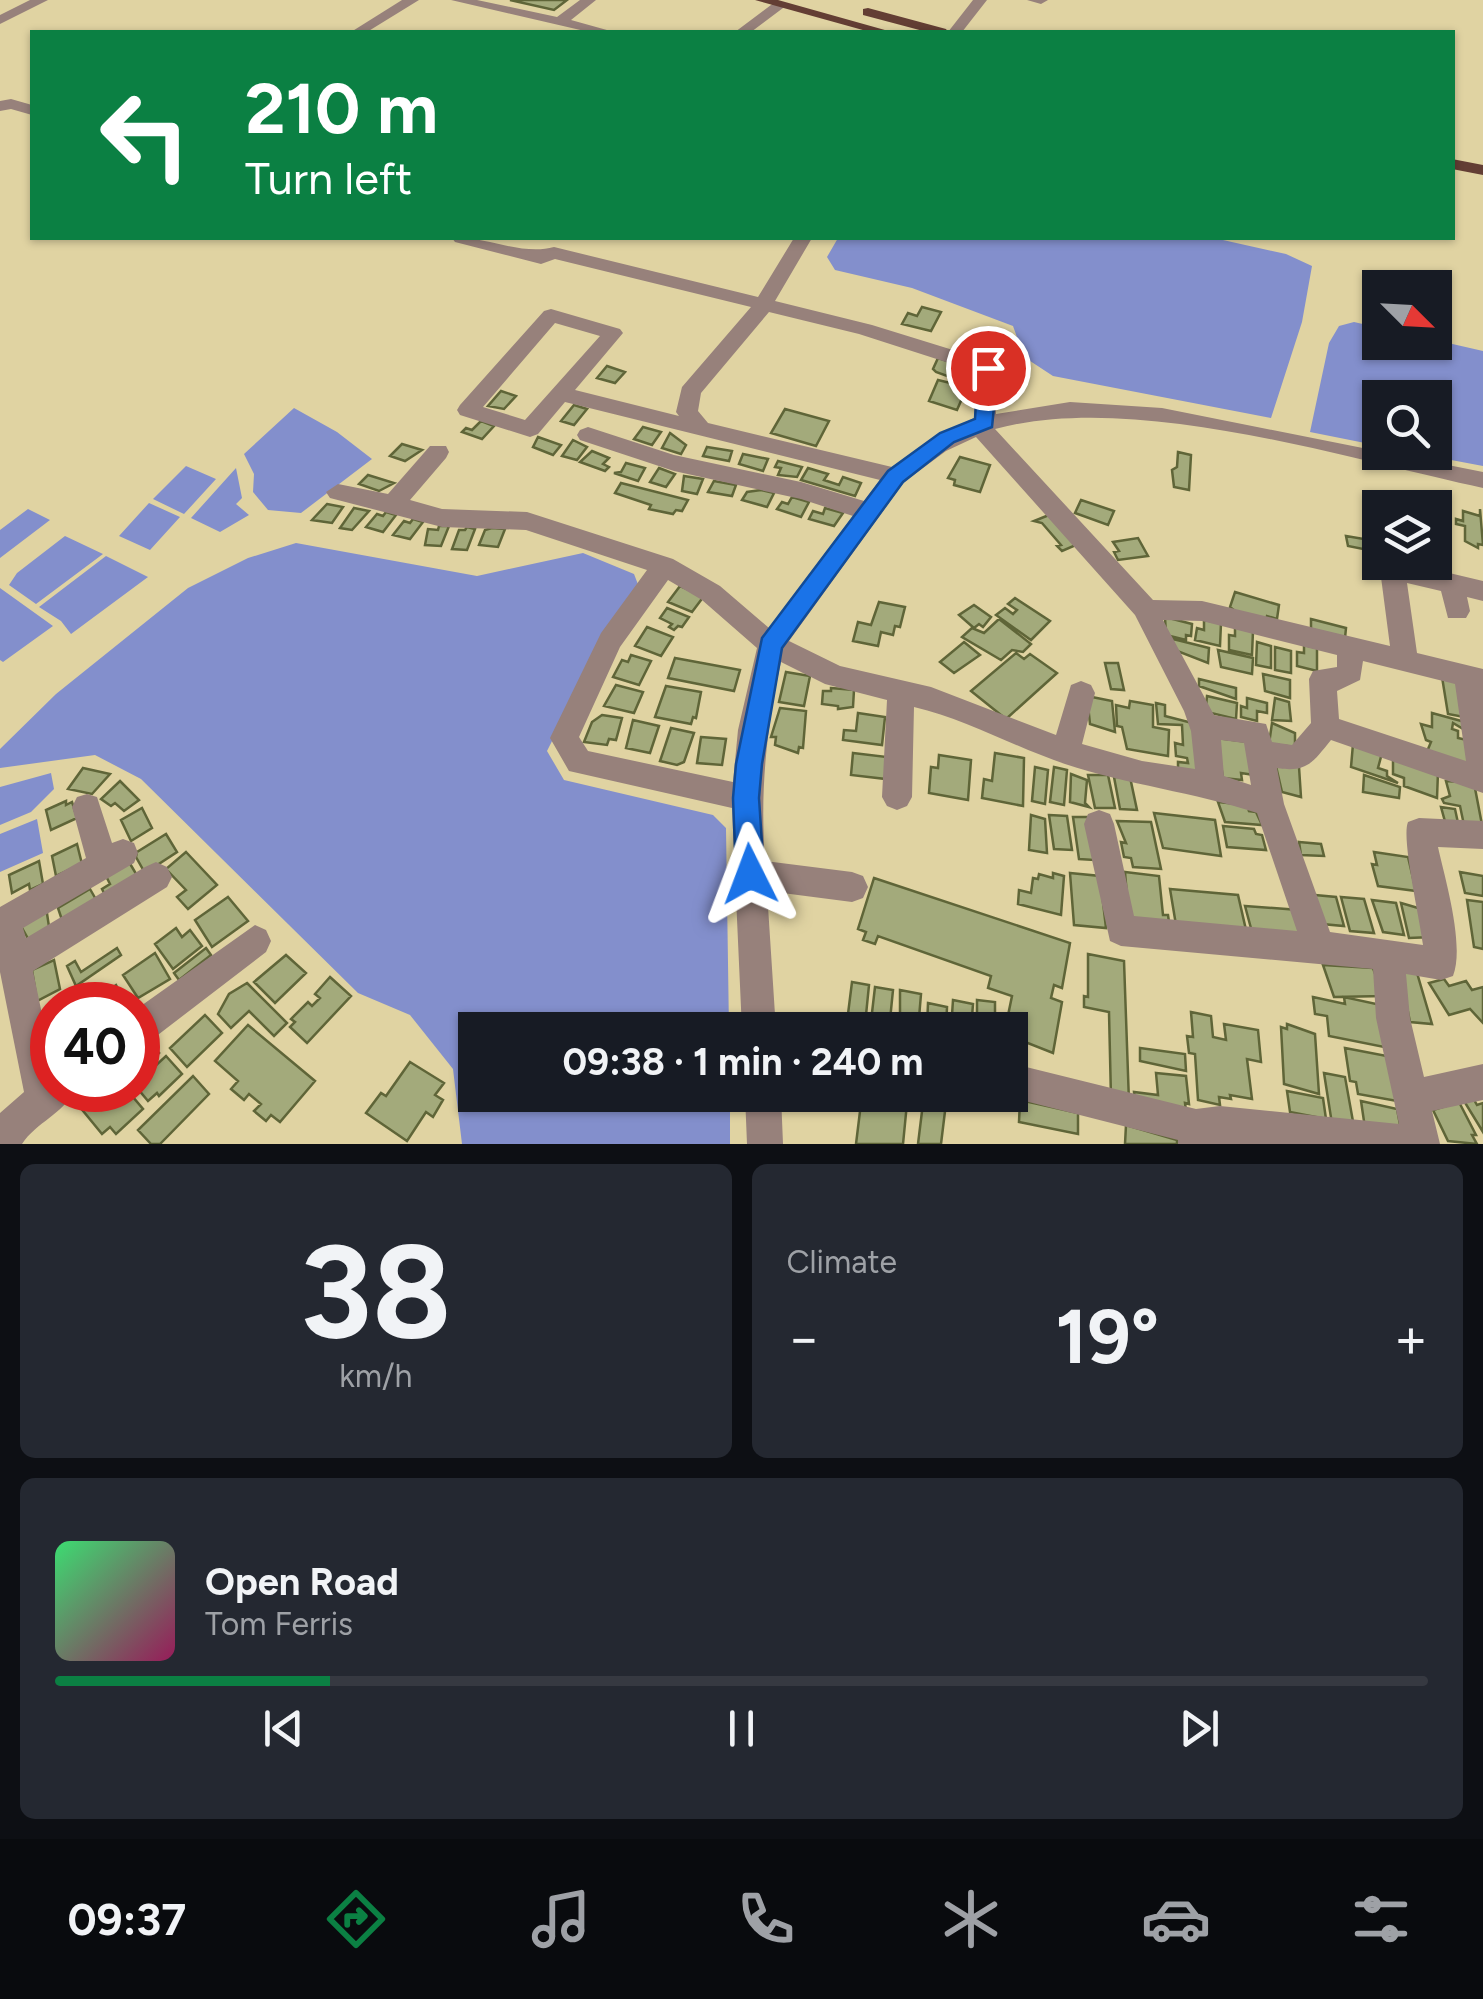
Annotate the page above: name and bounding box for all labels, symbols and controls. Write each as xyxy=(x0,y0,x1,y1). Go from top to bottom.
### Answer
text: 210 m xyxy=(245,66,438,151)
icon: left xyxy=(80,70,210,200)
text: Turn left xyxy=(245,151,412,205)
north arrow xyxy=(1362,270,1452,360)
map controls xyxy=(1362,270,1452,580)
pin xyxy=(946,326,1031,411)
icon: arrive xyxy=(961,341,1016,396)
button: search xyxy=(1362,380,1452,470)
button: layers xyxy=(1362,490,1452,580)
position arrow xyxy=(698,822,802,926)
speed limit sign: 40 xyxy=(30,982,160,1112)
text: 09:38 · 1 min · 240 m xyxy=(562,1039,924,1085)
text: 38 xyxy=(300,1214,452,1370)
text: Climate xyxy=(787,1243,897,1281)
text: 19° xyxy=(1055,1292,1159,1382)
text: − xyxy=(787,1305,821,1371)
text: + xyxy=(1394,1305,1428,1371)
text: km/h xyxy=(339,1357,412,1395)
text: Open Road xyxy=(205,1559,399,1605)
text: Tom Ferris xyxy=(205,1605,353,1643)
icon: previous xyxy=(256,1701,311,1756)
icon: pause xyxy=(714,1701,769,1756)
icon: next xyxy=(1172,1701,1227,1756)
icon: directions xyxy=(321,1884,391,1954)
icon: music xyxy=(526,1884,596,1954)
icon: phone xyxy=(731,1884,801,1954)
icon: climate xyxy=(936,1884,1006,1954)
icon: car xyxy=(1141,1884,1211,1954)
icon: filters xyxy=(1346,1884,1416,1954)
text: 09:37 xyxy=(67,1892,186,1946)

